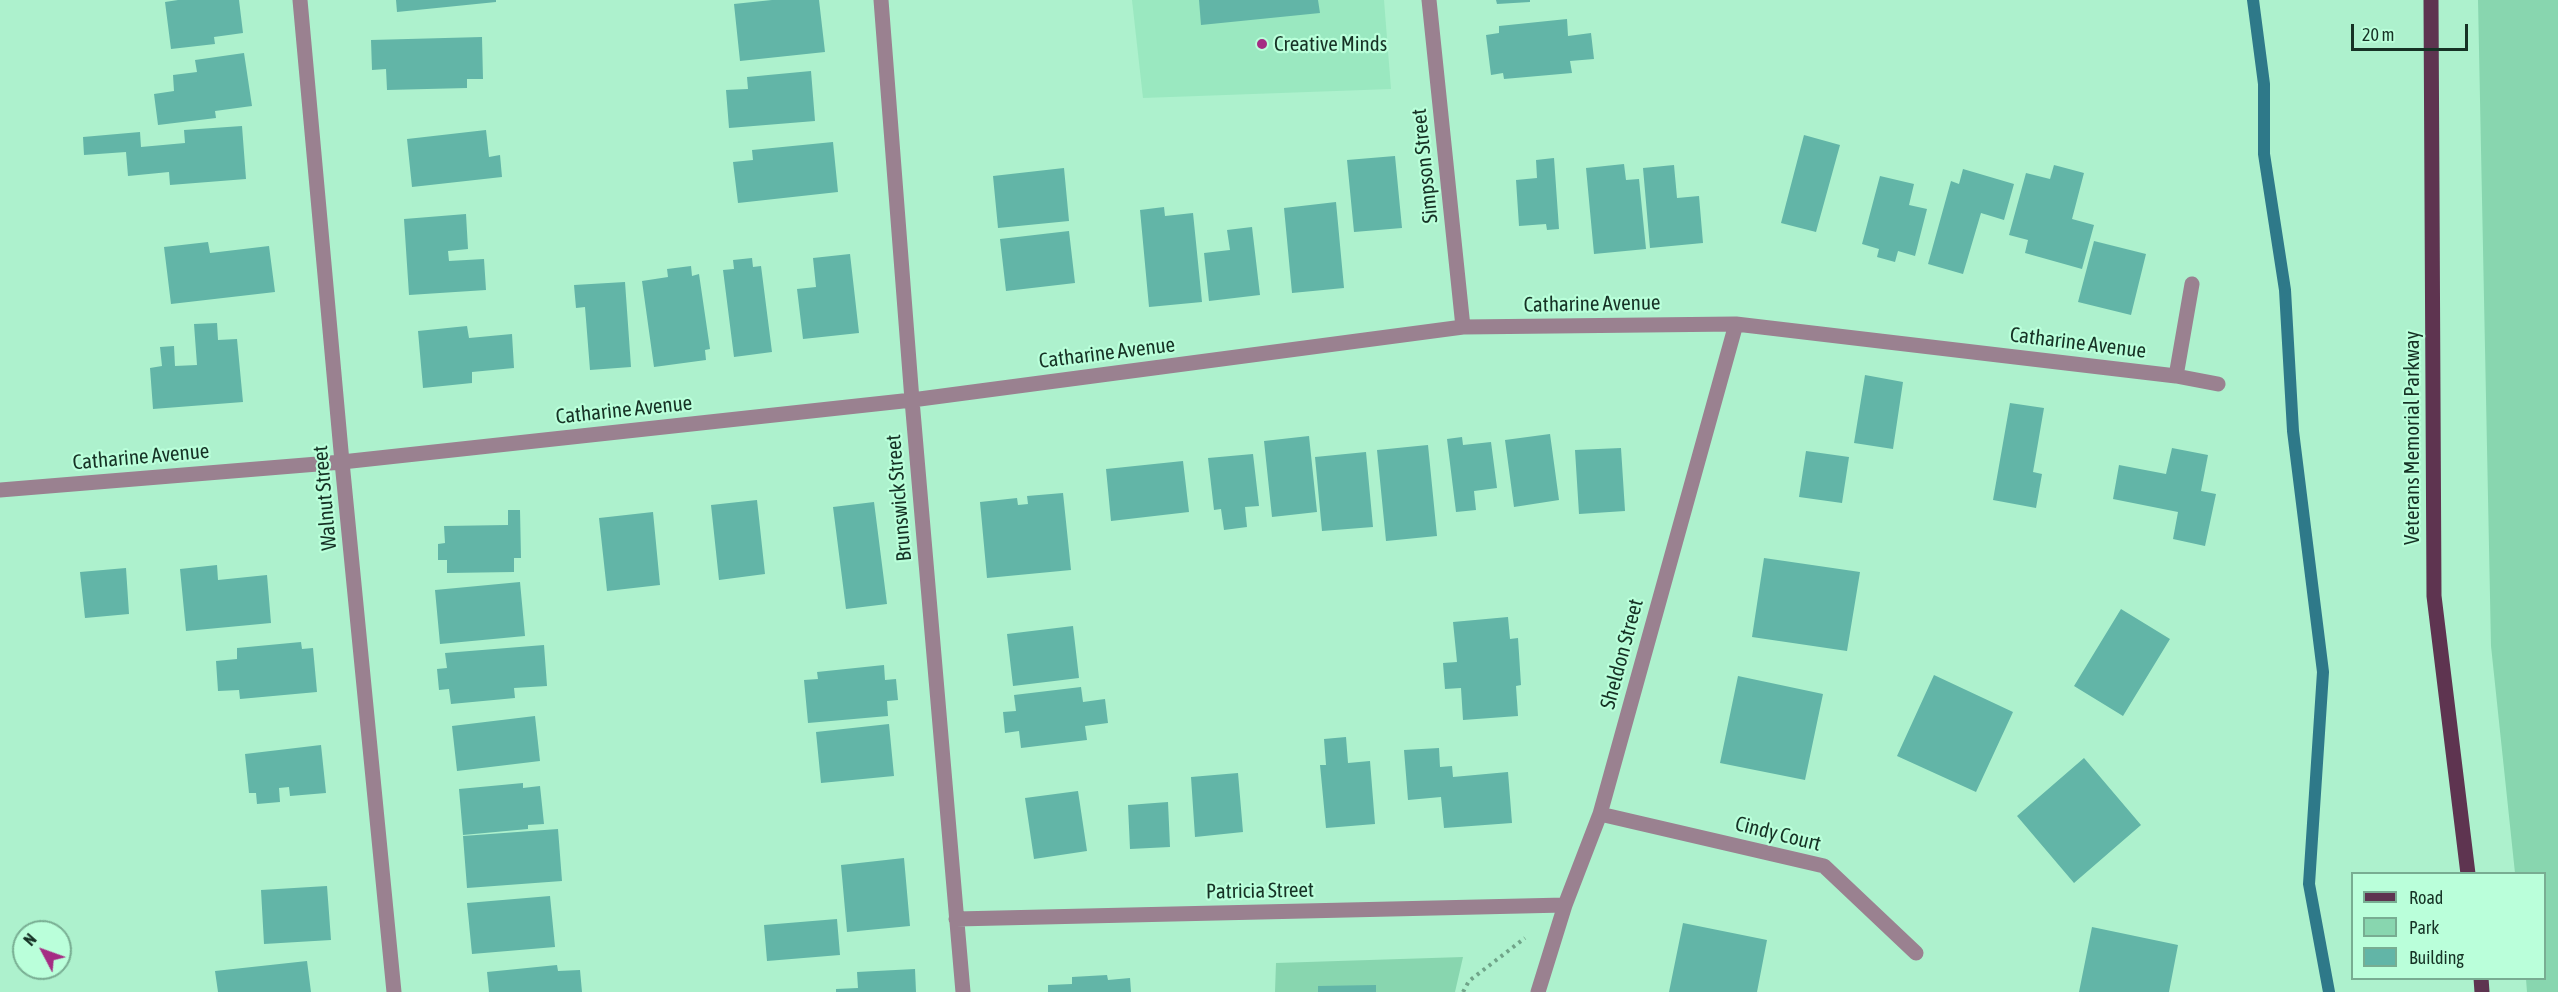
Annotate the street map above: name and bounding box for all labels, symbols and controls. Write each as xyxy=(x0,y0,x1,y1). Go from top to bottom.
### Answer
scale bar xyxy=(2354,12,2471,50)
text: 20 m xyxy=(2362,24,2394,45)
place label: Creative Minds xyxy=(1274,31,1387,57)
marker: Creative Minds xyxy=(1255,37,1269,51)
street label: Simpson Street xyxy=(1406,107,1444,225)
street label: Catharine Avenue xyxy=(1523,290,1661,318)
street label: Catharine Avenue xyxy=(2008,322,2148,364)
street label: Veterans Memorial Parkway xyxy=(2399,331,2425,545)
street label: Catharine Avenue xyxy=(1037,332,1177,374)
street label: Catharine Avenue xyxy=(555,390,693,430)
street label: Brunswick Street xyxy=(881,434,917,562)
street label: Catharine Avenue xyxy=(72,438,210,476)
street label: Walnut Street xyxy=(308,444,342,552)
street label: Sheldon Street xyxy=(1595,596,1649,712)
street label: Cindy Court xyxy=(1733,811,1823,857)
legend xyxy=(2351,872,2546,980)
street label: Patricia Street xyxy=(1206,877,1314,905)
text: Road xyxy=(2409,887,2443,908)
text: Park xyxy=(2409,917,2439,938)
north arrow xyxy=(12,920,72,980)
text: N xyxy=(20,930,40,949)
text: Building xyxy=(2409,947,2464,968)

